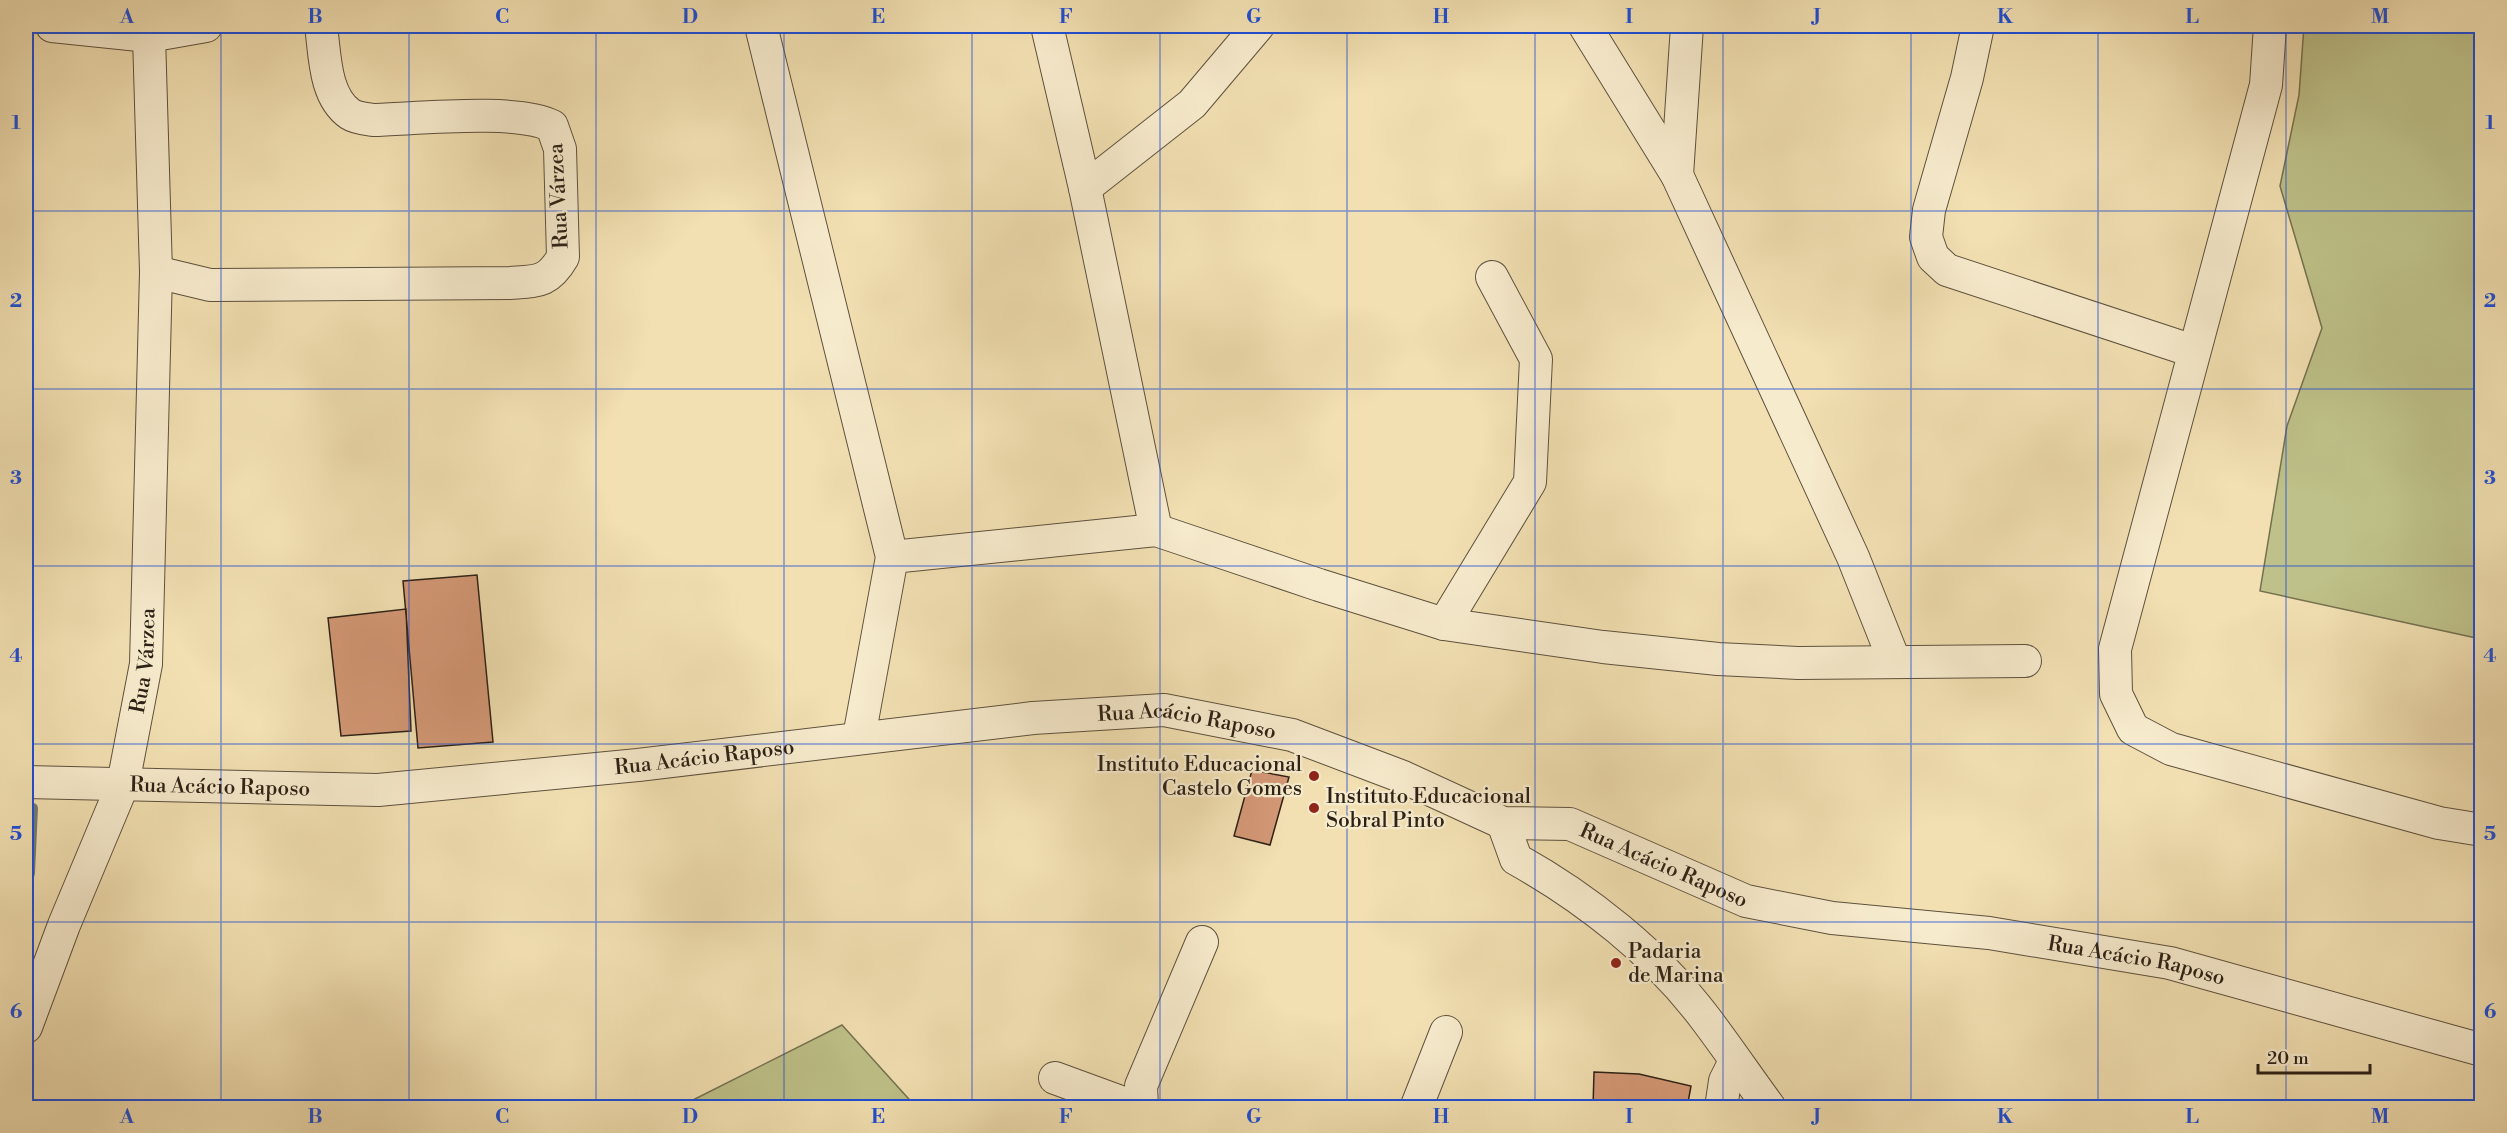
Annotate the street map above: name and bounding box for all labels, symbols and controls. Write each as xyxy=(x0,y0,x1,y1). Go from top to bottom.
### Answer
text: A xyxy=(119,5,135,30)
text: B xyxy=(307,5,323,30)
text: C xyxy=(495,5,509,30)
text: D xyxy=(682,5,698,30)
text: E xyxy=(871,5,885,30)
text: F xyxy=(1059,5,1073,30)
text: G xyxy=(1246,5,1262,30)
text: H xyxy=(1433,5,1450,30)
text: I xyxy=(1625,5,1633,30)
text: J xyxy=(1810,5,1821,30)
text: K xyxy=(1997,5,2014,30)
text: L xyxy=(2185,5,2199,30)
text: M xyxy=(2371,5,2390,30)
text: 1 xyxy=(11,111,21,136)
text: 1 xyxy=(2485,111,2495,136)
street label: Rua Várzea xyxy=(543,142,575,249)
text: 2 xyxy=(10,289,22,314)
text: 2 xyxy=(2484,289,2496,314)
text: 3 xyxy=(10,466,22,491)
text: 3 xyxy=(2484,466,2496,491)
street label: Rua Várzea xyxy=(125,607,161,716)
text: 4 xyxy=(9,644,23,669)
text: 4 xyxy=(2483,644,2497,669)
street label: Rua Acácio Raposo xyxy=(1097,698,1278,746)
street label: Rua Acácio Raposo xyxy=(613,735,796,781)
place label: Instituto Educacional Castelo Gomes xyxy=(1097,752,1302,802)
marker: Instituto Educacional Castelo Gomes xyxy=(1307,769,1321,783)
street label: Rua Acácio Raposo xyxy=(129,772,311,802)
place label: Instituto Educacional Sobral Pinto xyxy=(1326,784,1531,834)
marker: Instituto Educacional Sobral Pinto xyxy=(1307,801,1321,815)
street label: Rua Acácio Raposo xyxy=(1575,818,1752,914)
text: 5 xyxy=(10,822,22,847)
text: 5 xyxy=(2484,822,2496,847)
street label: Rua Acácio Raposo xyxy=(2045,931,2228,992)
place label: Padaria de Marina xyxy=(1628,939,1724,989)
marker: Padaria de Marina xyxy=(1609,956,1623,970)
text: 6 xyxy=(10,1000,23,1025)
text: 6 xyxy=(2484,1000,2497,1025)
scale bar xyxy=(2258,1037,2370,1075)
text: 20 m xyxy=(2267,1047,2309,1070)
text: A xyxy=(119,1105,135,1130)
text: B xyxy=(307,1105,323,1130)
text: C xyxy=(495,1105,509,1130)
text: D xyxy=(682,1105,698,1130)
text: E xyxy=(871,1105,885,1130)
text: F xyxy=(1059,1105,1073,1130)
text: G xyxy=(1246,1105,1262,1130)
text: H xyxy=(1433,1105,1450,1130)
text: I xyxy=(1625,1105,1633,1130)
text: J xyxy=(1810,1105,1821,1130)
text: K xyxy=(1997,1105,2014,1130)
text: L xyxy=(2185,1105,2199,1130)
text: M xyxy=(2371,1105,2390,1130)

